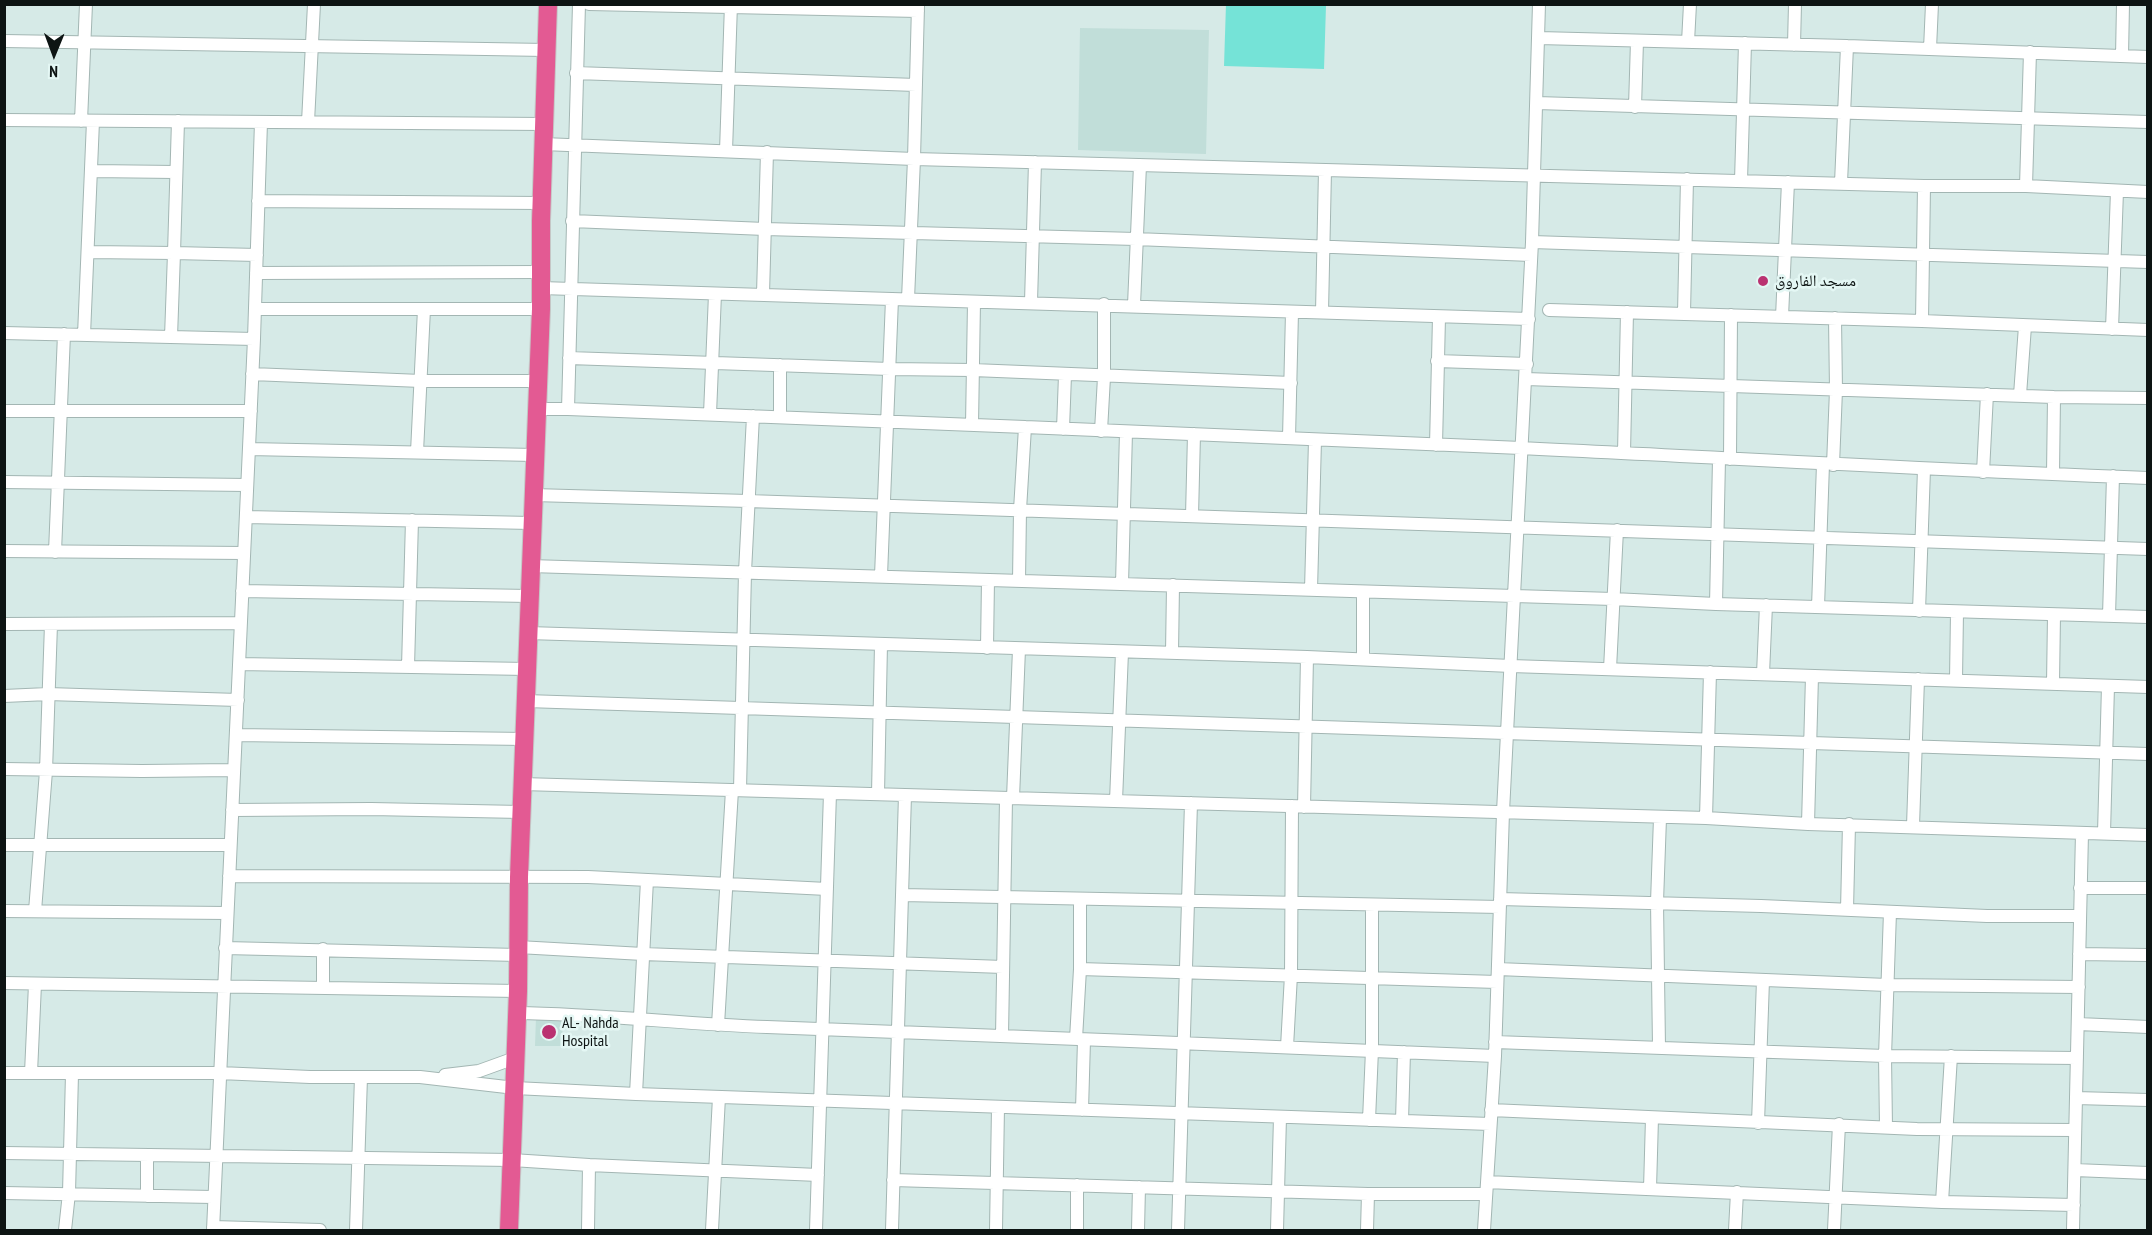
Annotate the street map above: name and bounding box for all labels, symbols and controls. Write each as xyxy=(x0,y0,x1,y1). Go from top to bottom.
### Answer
north arrow xyxy=(24,24,84,84)
text: N xyxy=(49,62,58,82)
place label: مسجد الفاروق xyxy=(1775,271,1856,291)
marker: مسجد الفاروق xyxy=(1756,274,1770,288)
place label: AL- Nahda Hospital xyxy=(562,1013,619,1051)
marker: AL- Nahda Hospital xyxy=(540,1023,558,1041)

